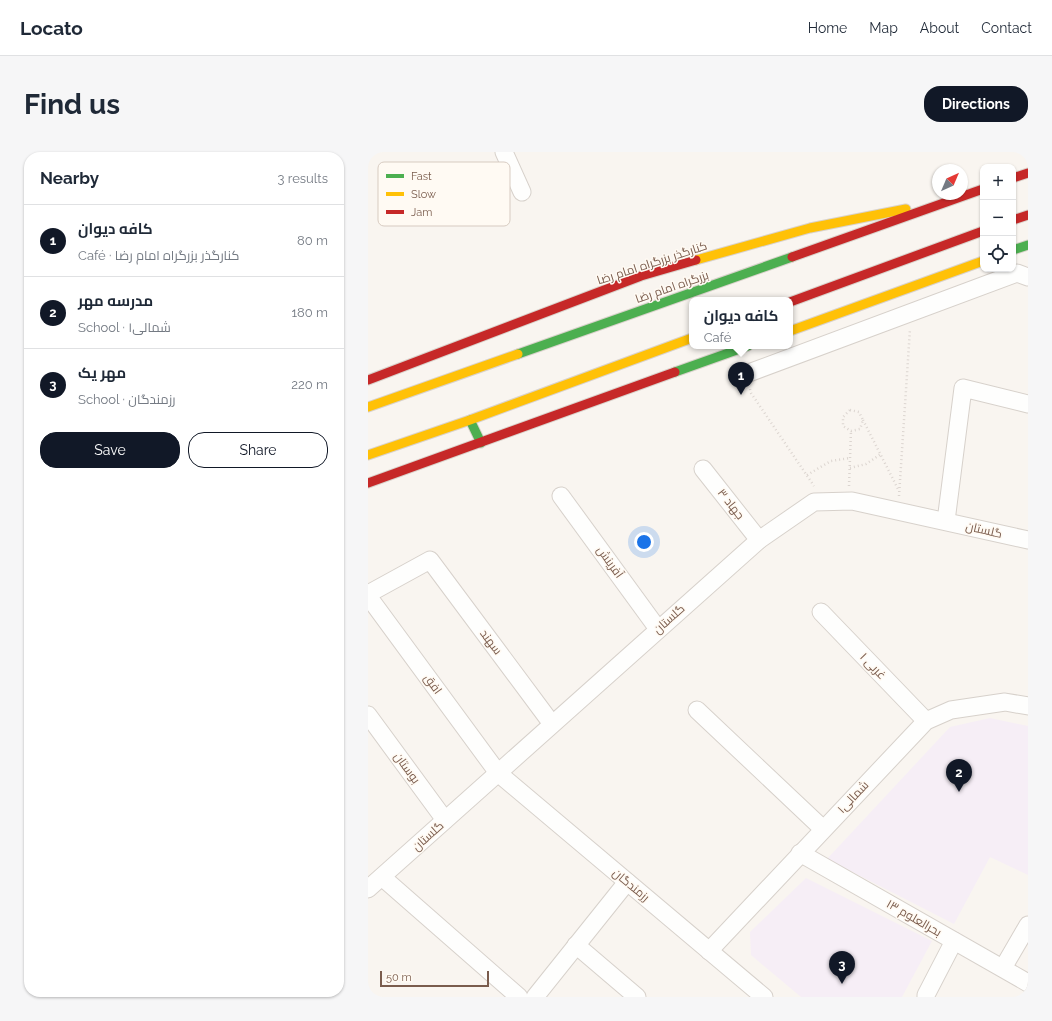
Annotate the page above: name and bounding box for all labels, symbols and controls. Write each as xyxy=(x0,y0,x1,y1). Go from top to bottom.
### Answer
text: Locato xyxy=(20,17,83,39)
text: Home xyxy=(808,20,847,36)
text: Map xyxy=(869,20,898,36)
text: About xyxy=(920,20,959,36)
text: Contact xyxy=(981,20,1032,36)
button: Directions xyxy=(924,86,1028,122)
text: Find us xyxy=(24,88,120,121)
legend xyxy=(378,162,510,226)
north arrow xyxy=(932,164,968,200)
map controls xyxy=(980,164,1016,272)
button: + xyxy=(980,164,1016,200)
text: Nearby xyxy=(40,168,99,188)
text: Fast xyxy=(411,170,432,183)
text: 3 results xyxy=(278,171,328,186)
text: Slow xyxy=(411,188,436,201)
button: − xyxy=(980,200,1016,236)
text: Jam xyxy=(411,206,432,219)
text: کافه دیوان xyxy=(78,220,153,238)
text: 1 xyxy=(50,233,56,248)
text: 80 m xyxy=(297,233,328,248)
button: locate xyxy=(980,236,1016,272)
street label: کنارگذر بزرگراه امام رضا xyxy=(595,238,709,288)
text: Café · کنارگذر بزرگراه امام رضا xyxy=(78,248,239,263)
street label: بزرگراه امام رضا xyxy=(633,268,711,306)
text: مدرسه مهر xyxy=(78,292,153,310)
popup xyxy=(689,297,793,349)
text: 2 xyxy=(49,305,57,320)
text: 180 m xyxy=(292,305,328,320)
text: کافه دیوان xyxy=(704,307,778,325)
text: School · شمالی۱ xyxy=(78,320,171,335)
text: Café xyxy=(704,330,731,345)
pin: 1 xyxy=(728,362,754,395)
text: مهر یک xyxy=(78,364,126,382)
text: 3 xyxy=(49,377,57,392)
text: 220 m xyxy=(291,377,328,392)
text: School · رزمندگان xyxy=(78,392,176,407)
button: Save xyxy=(40,432,180,468)
button: Share xyxy=(188,432,328,468)
street label: جهاد ۳ xyxy=(715,486,747,522)
street label: گلستان xyxy=(964,519,1004,541)
your location xyxy=(634,532,654,552)
street label: آفرینش xyxy=(594,543,627,581)
street label: گلستان xyxy=(651,601,687,637)
street label: سهند xyxy=(477,627,505,657)
street label: غربی ۱ xyxy=(857,650,889,682)
street label: افق xyxy=(421,671,445,697)
street label: بوستان xyxy=(391,750,423,786)
pin: 2 xyxy=(946,759,972,792)
street label: شمالی۱ xyxy=(835,778,872,816)
street label: گلستان xyxy=(410,818,446,854)
street label: رزمندگان xyxy=(610,866,652,904)
street label: بحرالعلوم ۱۳ xyxy=(883,897,944,940)
pin: 3 xyxy=(829,951,855,984)
scale bar xyxy=(380,969,489,988)
text: 50 m xyxy=(386,971,412,984)

